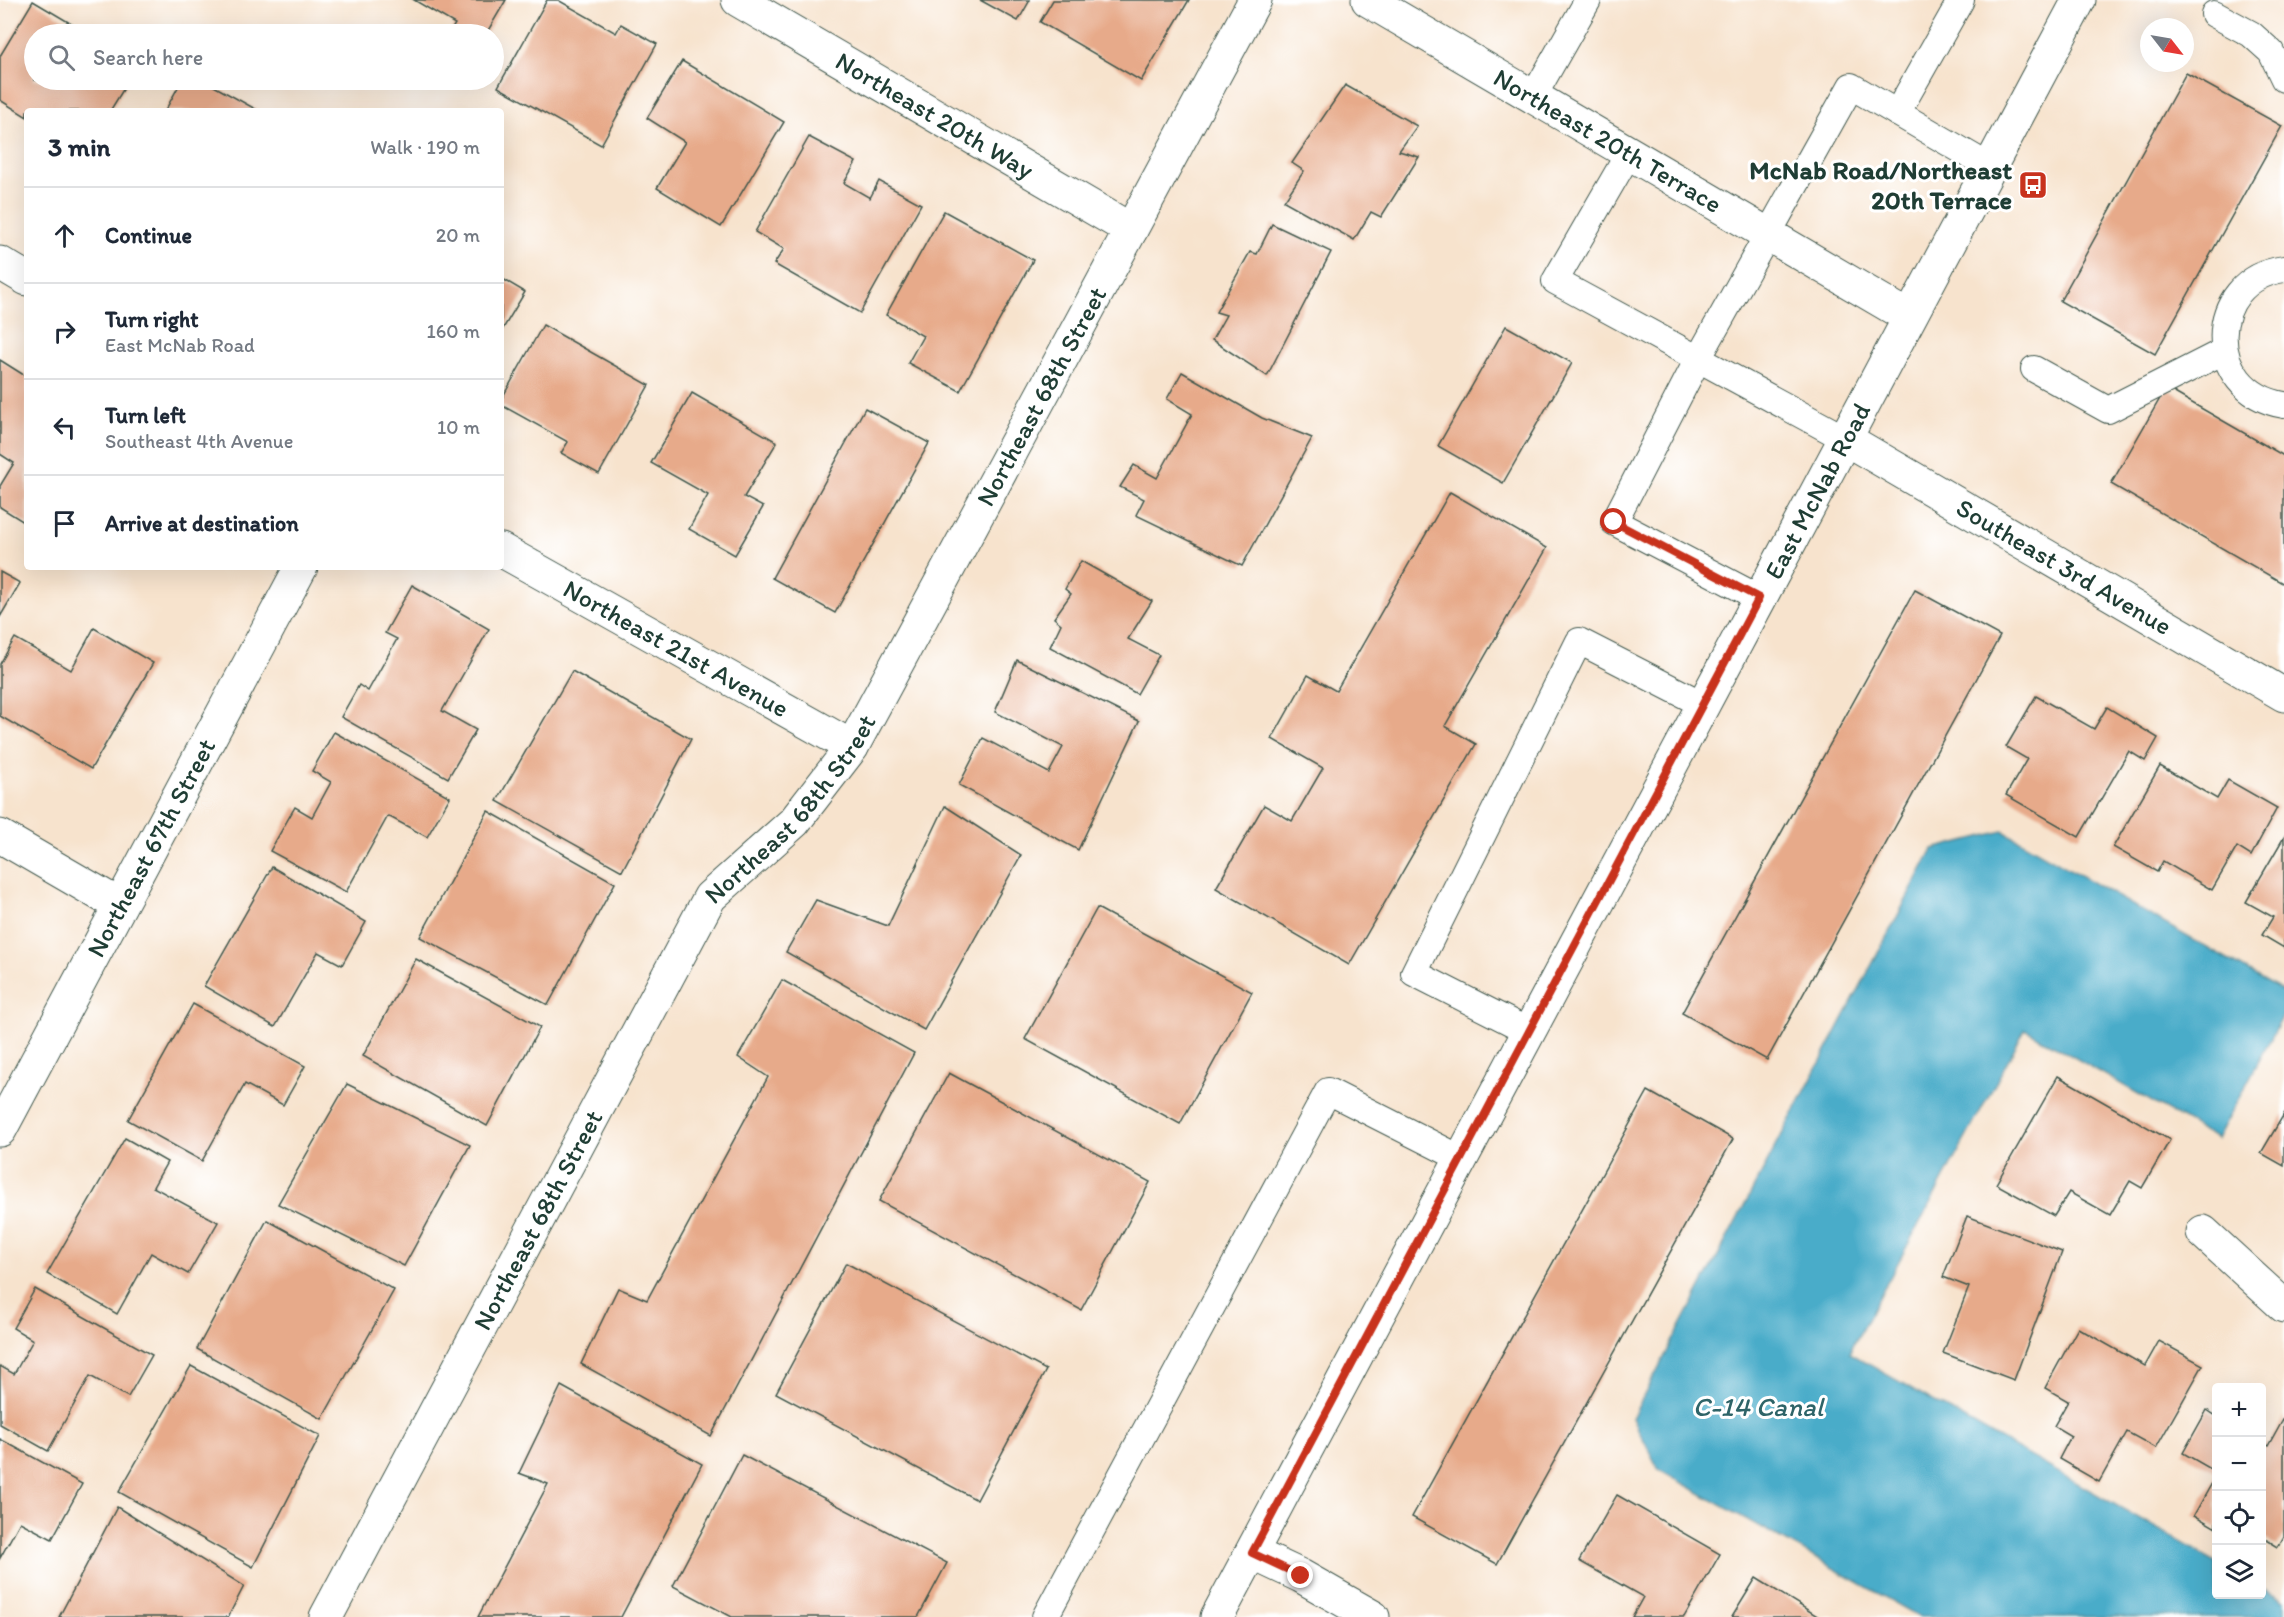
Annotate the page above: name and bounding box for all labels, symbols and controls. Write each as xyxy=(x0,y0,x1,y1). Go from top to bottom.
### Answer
north arrow xyxy=(2140,18,2194,72)
search box xyxy=(24,24,504,90)
icon: search xyxy=(45,41,78,74)
text: Search here xyxy=(93,44,203,71)
street label: Northeast 20th Way xyxy=(830,45,1040,186)
street label: Northeast 20th Terrace xyxy=(1488,61,1728,220)
text: 3 min xyxy=(48,131,110,163)
text: Walk · 190 m xyxy=(370,135,480,159)
place label: McNab Road/Northeast 20th Terrace xyxy=(1749,154,2012,216)
bus stop icon: McNab Road/Northeast 20th Terrace xyxy=(2017,169,2049,201)
icon: ahead xyxy=(48,219,81,252)
text: Continue xyxy=(105,222,192,249)
text: 20 m xyxy=(436,223,480,247)
street label: Northeast 68th Street xyxy=(969,281,1114,511)
text: Turn right xyxy=(105,306,199,333)
icon: right xyxy=(48,315,81,348)
text: 160 m xyxy=(427,319,480,343)
text: East McNab Road xyxy=(105,333,255,357)
street label: East McNab Road xyxy=(1757,397,1877,585)
text: Turn left xyxy=(105,402,186,429)
icon: left xyxy=(48,411,81,444)
text: 10 m xyxy=(437,415,480,439)
text: Southeast 4th Avenue xyxy=(105,429,293,453)
street label: Southeast 3rd Avenue xyxy=(1951,491,2178,642)
icon: arrive xyxy=(48,507,81,540)
route start xyxy=(1600,508,1626,534)
text: Arrive at destination xyxy=(105,510,299,537)
street label: Northeast 21st Avenue xyxy=(558,572,795,724)
street label: Northeast 68th Street xyxy=(698,708,883,911)
street label: Northeast 67th Street xyxy=(79,733,222,963)
street label: Northeast 68th Street xyxy=(466,1104,610,1335)
map controls xyxy=(2212,1383,2266,1599)
button: + xyxy=(2212,1383,2266,1437)
water label: C-14 Canal xyxy=(1693,1390,1826,1423)
button: − xyxy=(2212,1437,2266,1491)
button: locate xyxy=(2212,1491,2266,1545)
button: layers xyxy=(2212,1545,2266,1599)
route end xyxy=(1287,1562,1313,1588)

